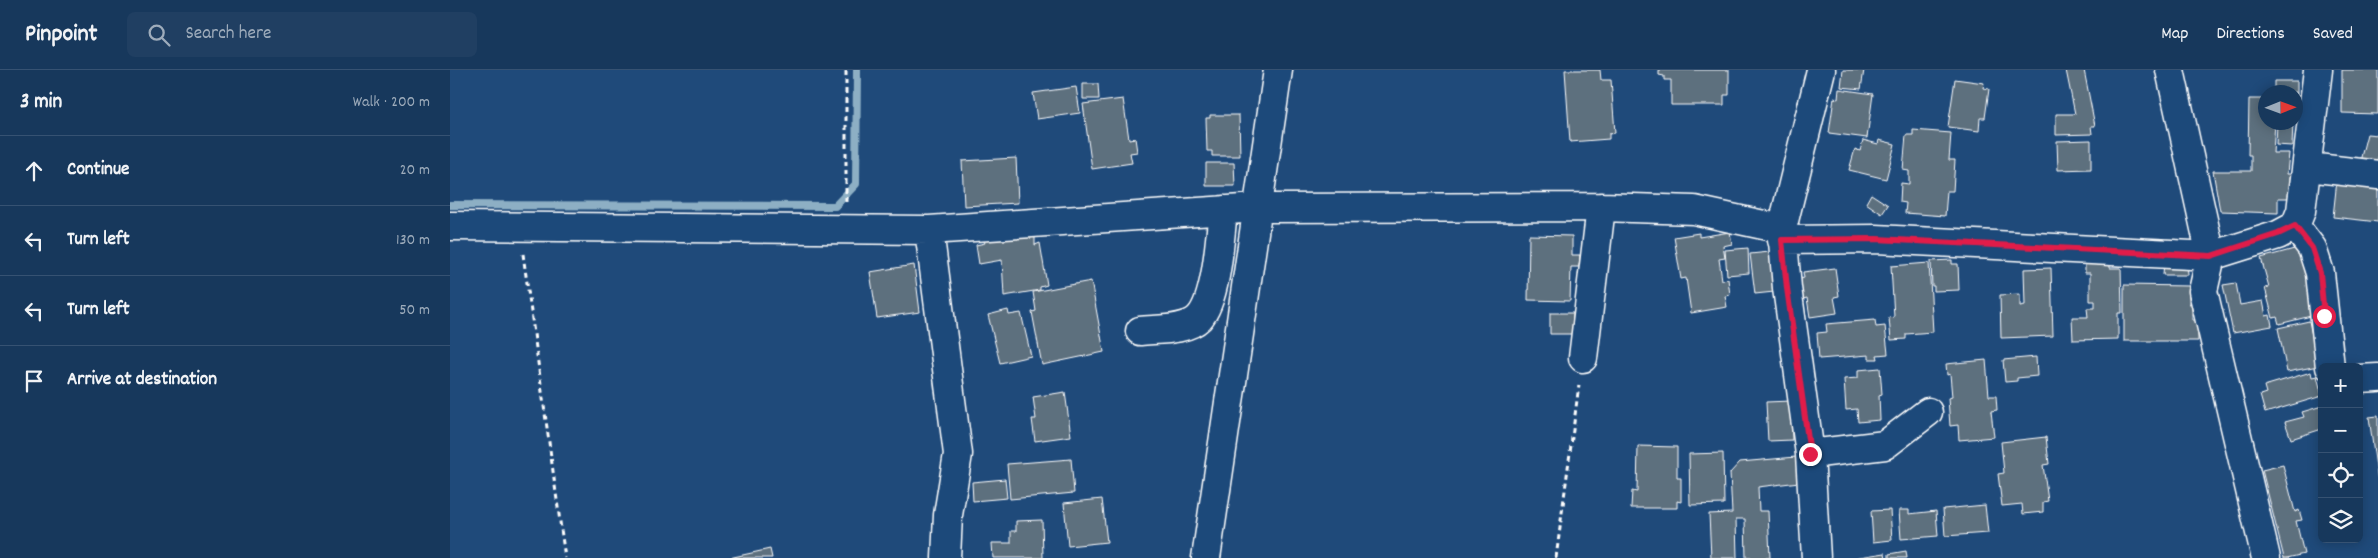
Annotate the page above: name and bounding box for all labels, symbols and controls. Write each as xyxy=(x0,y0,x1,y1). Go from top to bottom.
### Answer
search box xyxy=(127,12,477,57)
text: Pinpoint xyxy=(25,18,97,52)
icon: search xyxy=(145,21,173,49)
text: Search here xyxy=(185,21,271,48)
text: Map xyxy=(2161,22,2188,47)
text: Directions xyxy=(2216,22,2285,47)
text: Saved xyxy=(2313,22,2353,47)
north arrow xyxy=(2258,85,2303,130)
text: 3 min xyxy=(20,88,62,118)
text: Walk · 200 m xyxy=(353,91,430,114)
icon: ahead xyxy=(20,157,48,185)
text: Continue xyxy=(67,157,129,184)
text: 20 m xyxy=(400,159,430,182)
icon: left xyxy=(20,227,48,255)
text: Turn left xyxy=(67,227,130,254)
text: 130 m xyxy=(396,229,430,252)
icon: left xyxy=(20,297,48,325)
text: Turn left xyxy=(67,297,130,324)
text: 50 m xyxy=(399,299,430,322)
route start xyxy=(2313,305,2336,328)
map controls xyxy=(2318,363,2363,543)
button: + xyxy=(2318,363,2363,408)
icon: arrive xyxy=(20,367,48,395)
text: Arrive at destination xyxy=(67,367,217,394)
button: − xyxy=(2318,408,2363,453)
route end xyxy=(1799,443,1822,466)
button: locate xyxy=(2318,453,2363,498)
button: layers xyxy=(2318,498,2363,543)

